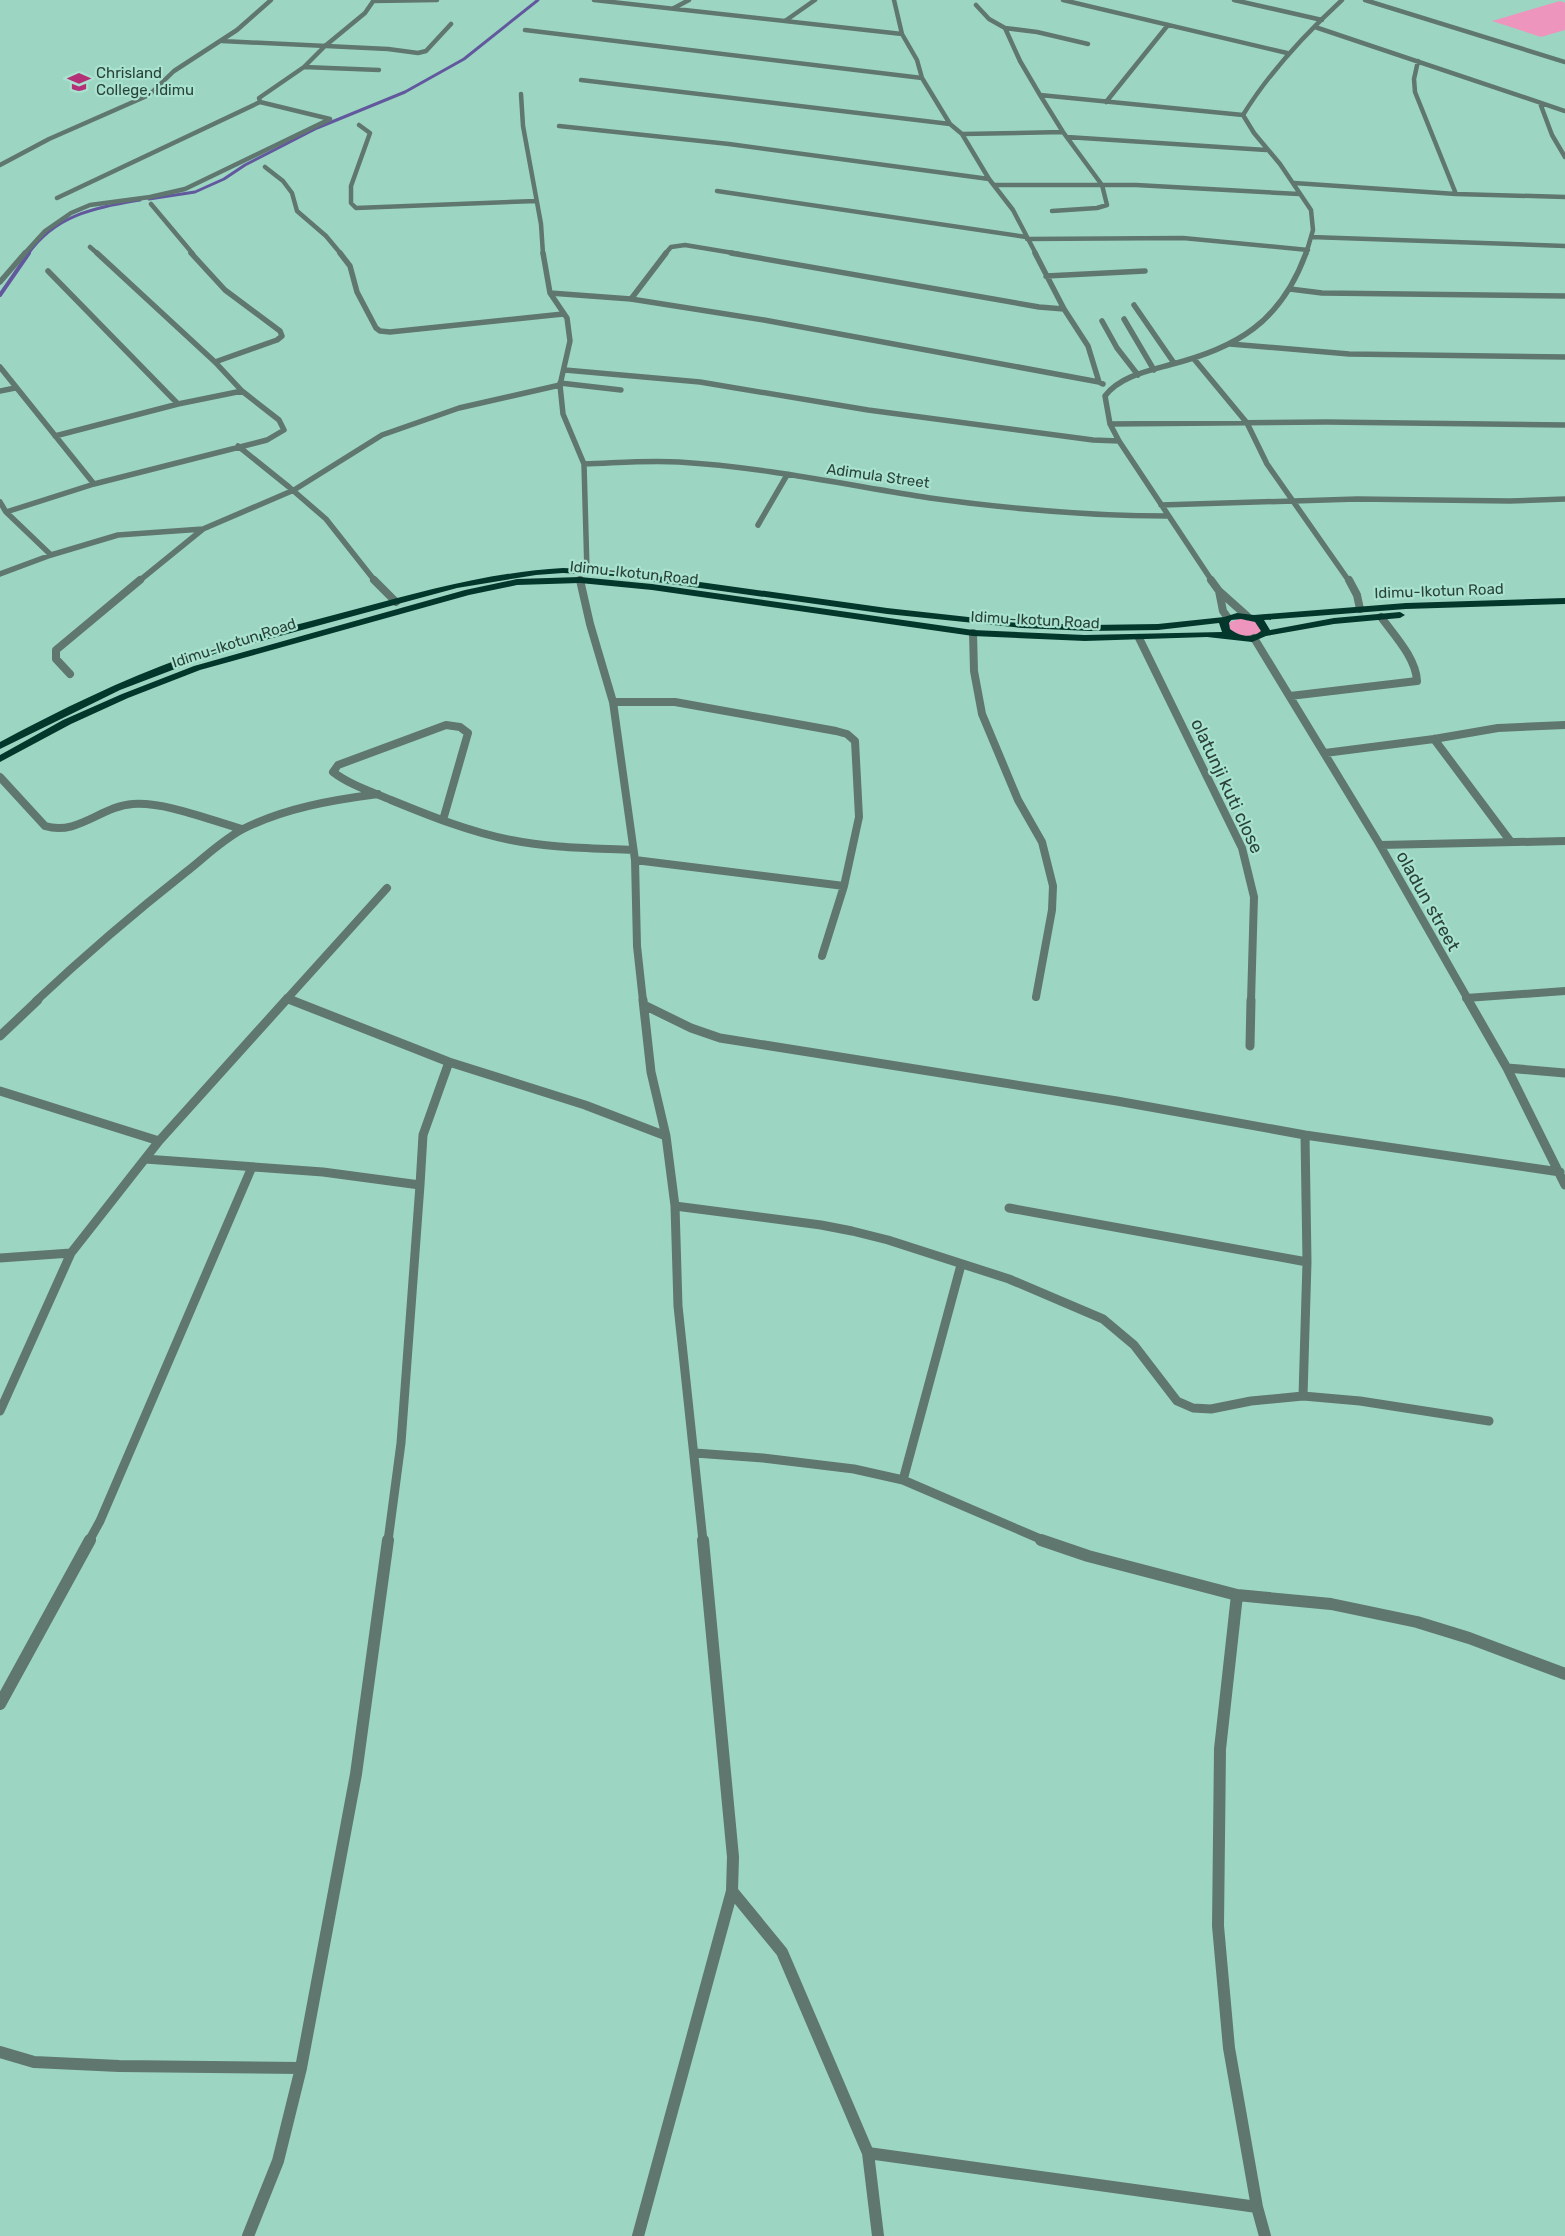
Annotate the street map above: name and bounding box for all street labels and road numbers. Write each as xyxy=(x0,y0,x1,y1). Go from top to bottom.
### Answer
street label: Adimula Street xyxy=(825,460,931,492)
street label: Idimu-Ikotun Road xyxy=(569,557,699,589)
street label: Idimu-Ikotun Road xyxy=(1374,580,1504,602)
street label: Idimu-Ikotun Road xyxy=(970,608,1100,632)
street label: Idimu-Ikotun Road xyxy=(170,614,298,672)
street label: olatunji kuti close xyxy=(1186,715,1268,857)
street label: oladun street xyxy=(1391,847,1465,955)

